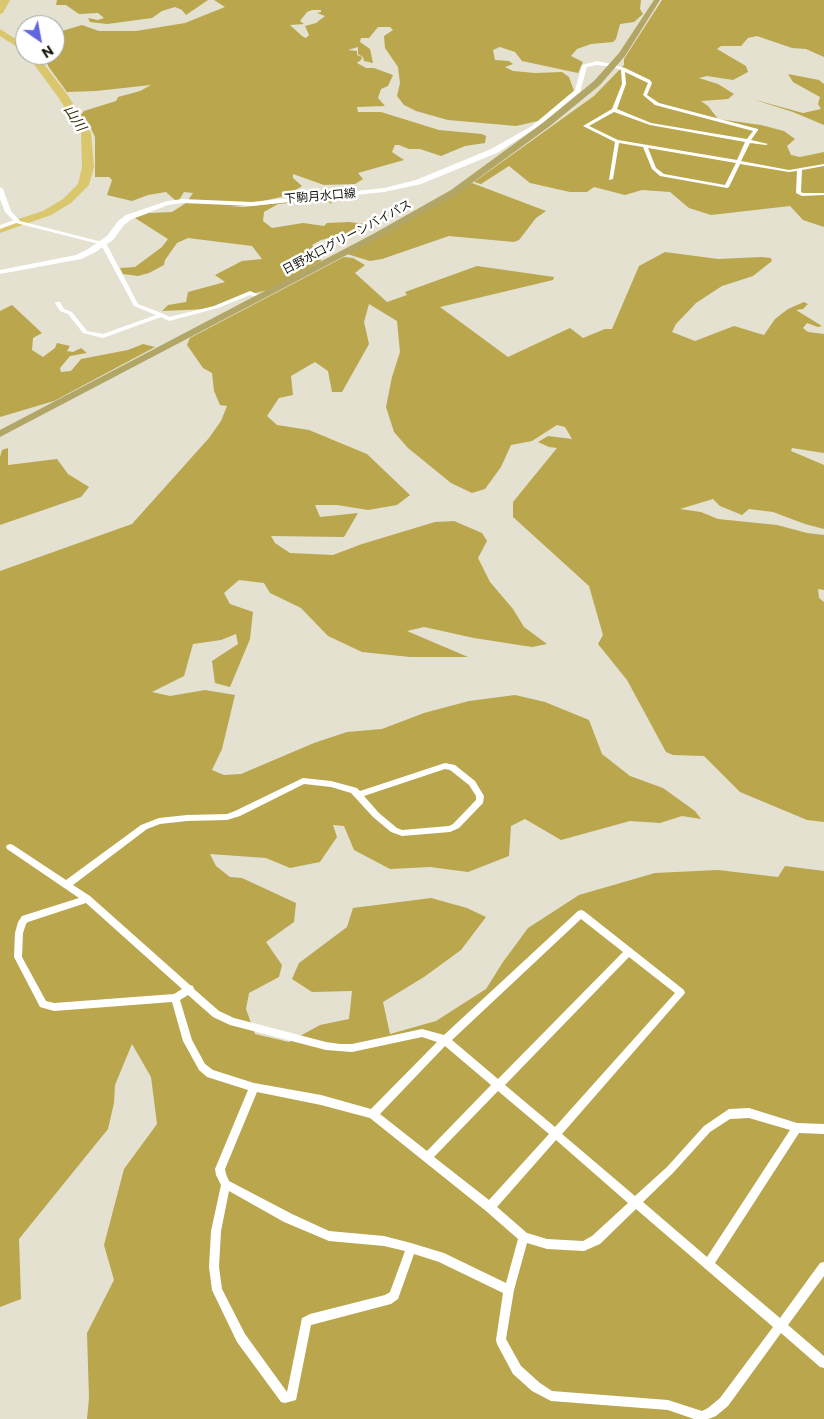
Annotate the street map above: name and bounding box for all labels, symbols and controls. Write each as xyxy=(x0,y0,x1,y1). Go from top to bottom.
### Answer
north arrow xyxy=(15,15,65,65)
text: N xyxy=(39,42,57,62)
water label: 山川 xyxy=(60,102,90,134)
street label: 下駒月水口線 xyxy=(284,186,356,206)
street label: 日野水口グリーンバイパス xyxy=(280,197,414,277)

